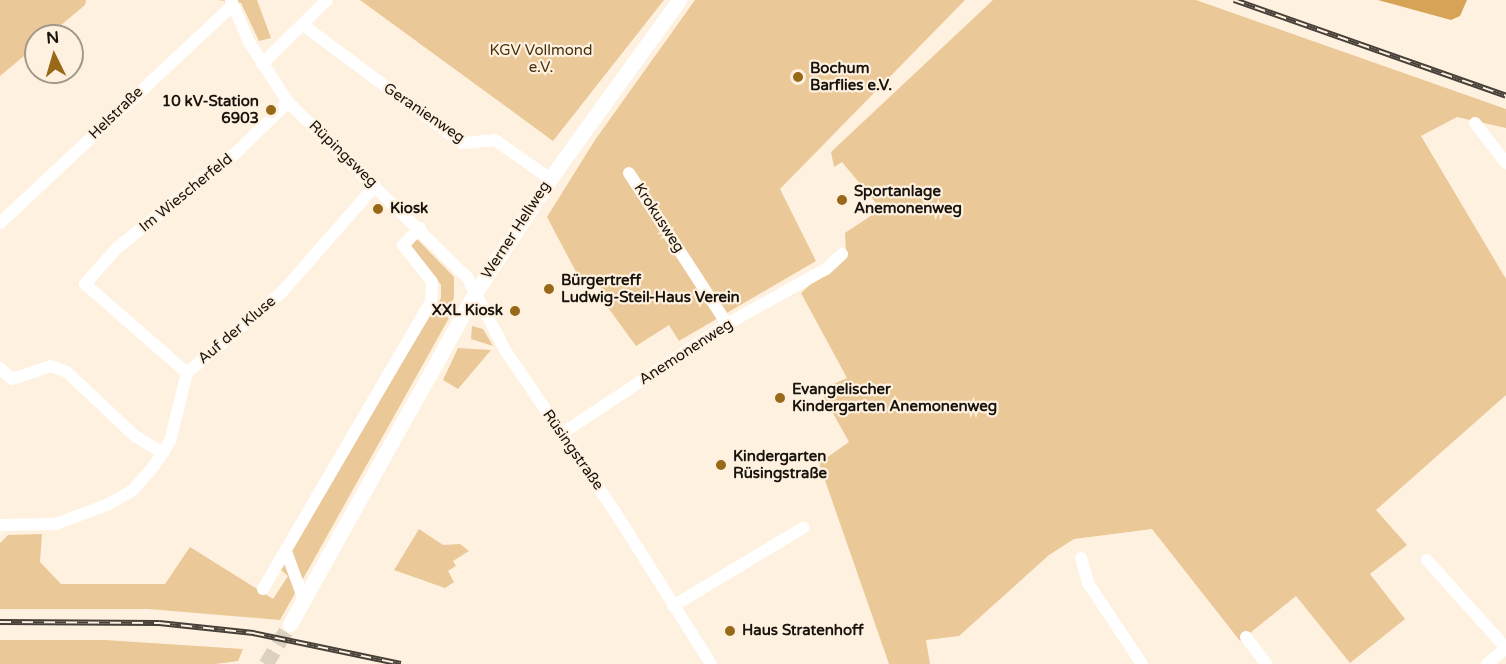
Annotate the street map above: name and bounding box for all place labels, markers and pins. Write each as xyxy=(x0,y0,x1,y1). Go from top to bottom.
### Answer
place label: Bochum Barflies e.V. xyxy=(810,59,892,94)
marker: Bochum Barflies e.V. xyxy=(791,70,805,84)
place label: 10 kV-Station 6903 xyxy=(162,92,259,127)
marker: 10 kV-Station 6903 xyxy=(264,103,278,117)
place label: Sportanlage Anemonenweg xyxy=(854,182,962,217)
marker: Sportanlage Anemonenweg xyxy=(835,193,849,207)
place label: Kiosk xyxy=(390,200,428,218)
marker: Kiosk xyxy=(371,202,385,216)
place label: Bürgertreff Ludwig-Steil-Haus Verein xyxy=(561,271,740,306)
marker: Bürgertreff Ludwig-Steil-Haus Verein xyxy=(542,282,556,296)
place label: XXL Kiosk xyxy=(432,302,503,320)
marker: XXL Kiosk xyxy=(508,304,522,318)
place label: Evangelischer Kindergarten Anemonenweg xyxy=(792,380,997,415)
marker: Evangelischer Kindergarten Anemonenweg xyxy=(773,391,787,405)
place label: Kindergarten Rüsingstraße xyxy=(733,447,827,482)
marker: Kindergarten Rüsingstraße xyxy=(714,458,728,472)
place label: Haus Stratenhoff xyxy=(742,622,864,640)
marker: Haus Stratenhoff xyxy=(723,624,737,638)

